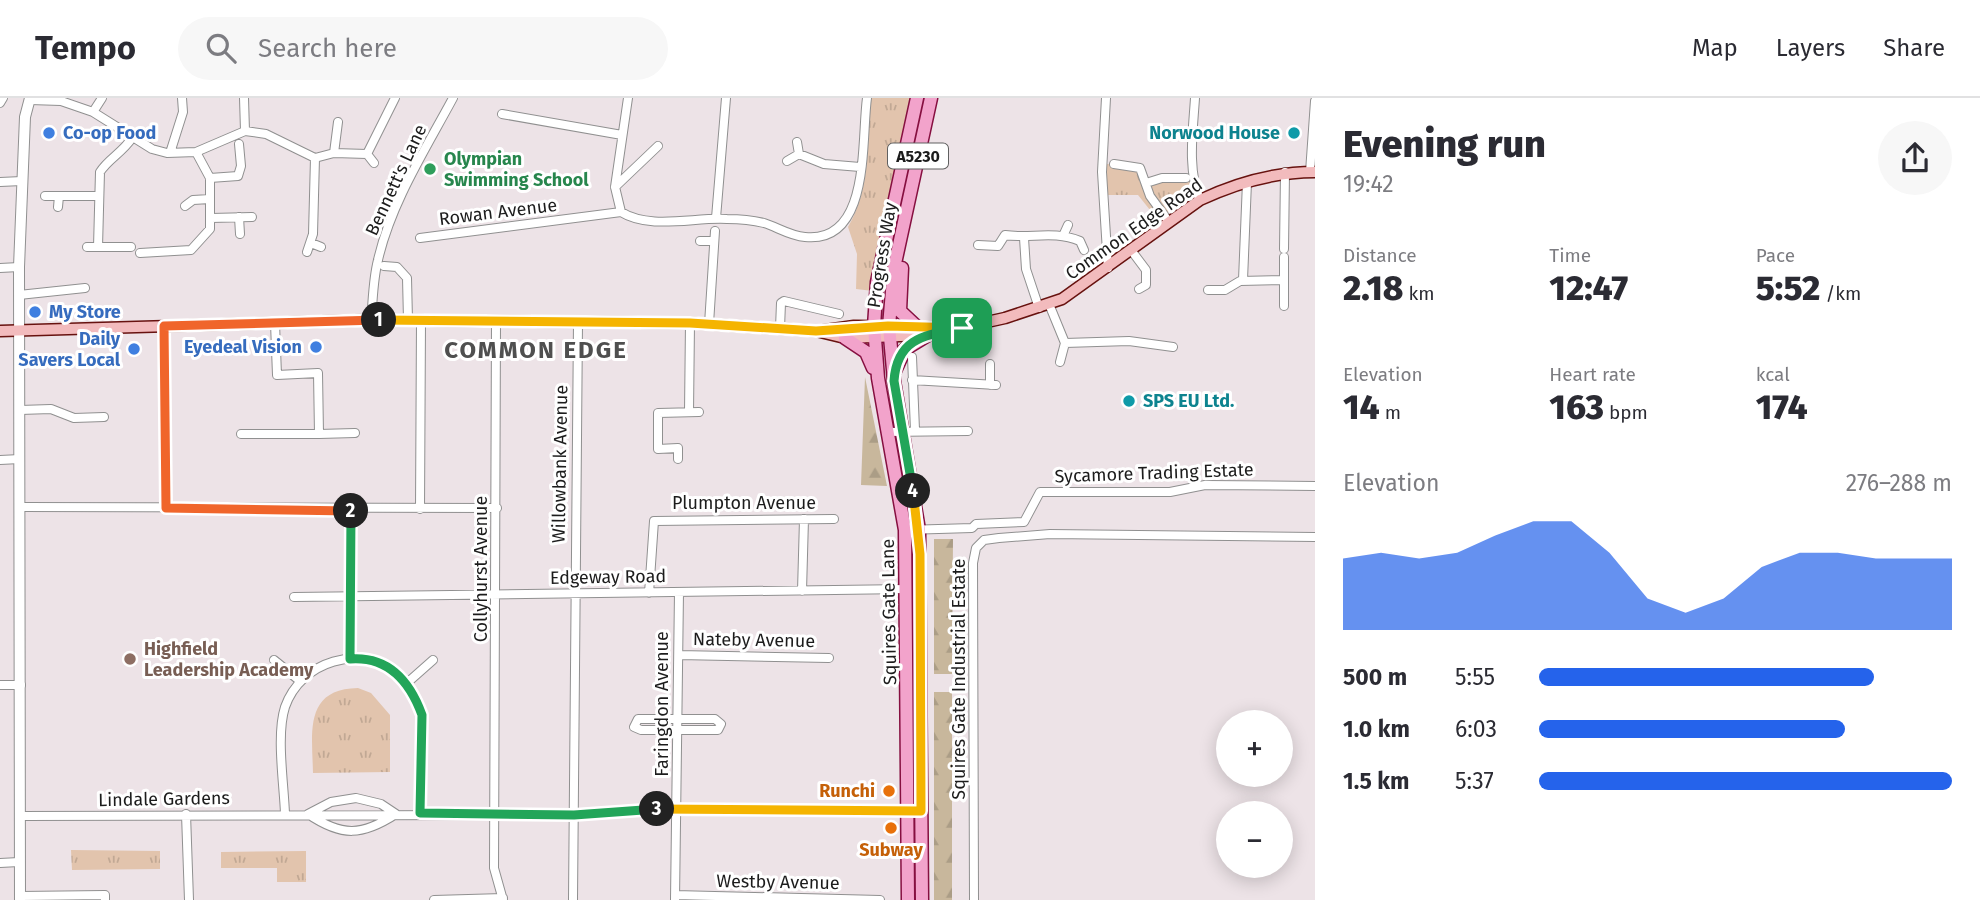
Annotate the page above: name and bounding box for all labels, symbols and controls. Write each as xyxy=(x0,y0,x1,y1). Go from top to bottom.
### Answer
search box xyxy=(178,17,668,80)
text: Tempo xyxy=(35,28,136,68)
icon: search xyxy=(202,29,240,67)
text: Search here xyxy=(258,33,397,64)
text: Map xyxy=(1692,34,1738,62)
text: Layers xyxy=(1776,34,1845,62)
text: Share xyxy=(1883,34,1945,62)
street label: Bennett's Lane xyxy=(361,121,431,239)
text: Evening run xyxy=(1343,121,1546,167)
button: share xyxy=(1878,121,1952,195)
place label: Co-op Food xyxy=(63,122,156,144)
place label: Norwood House xyxy=(1149,122,1280,144)
marker: Co-op Food xyxy=(41,125,57,141)
marker: Norwood House xyxy=(1286,125,1302,141)
road number: A5230 xyxy=(888,144,948,169)
place label: Olympian Swimming School xyxy=(444,148,589,191)
marker: Olympian Swimming School xyxy=(422,161,438,177)
text: 19:42 xyxy=(1343,170,1394,198)
street label: Common Edge Road xyxy=(1061,173,1207,285)
street label: Rowan Avenue xyxy=(438,194,558,230)
street label: Progress Way xyxy=(863,200,901,309)
text: Distance xyxy=(1343,244,1417,267)
text: Time xyxy=(1549,244,1591,267)
text: Pace xyxy=(1756,244,1795,267)
text: 2.18 xyxy=(1343,267,1403,309)
text: 12:47 xyxy=(1549,267,1628,309)
text: 5:52 xyxy=(1756,267,1820,309)
text: km xyxy=(1403,282,1434,305)
text: /km xyxy=(1820,282,1861,305)
pin xyxy=(932,298,992,358)
place label: My Store xyxy=(49,301,121,323)
pin: 1 xyxy=(362,302,396,338)
marker: My Store xyxy=(27,304,43,320)
text: 1 xyxy=(374,308,383,331)
icon: arrive xyxy=(943,309,981,347)
place label: Daily Savers Local xyxy=(18,328,121,371)
place label: Eyedeal Vision xyxy=(184,336,302,358)
district label: COMMON EDGE xyxy=(444,336,628,364)
marker: Eyedeal Vision xyxy=(308,339,324,355)
marker: Daily Savers Local xyxy=(126,341,142,357)
text: Elevation xyxy=(1343,363,1423,386)
text: Heart rate xyxy=(1549,363,1636,386)
text: kcal xyxy=(1756,363,1790,386)
street label: Willowbank Avenue xyxy=(548,385,572,543)
text: 14 xyxy=(1343,386,1380,428)
text: 163 xyxy=(1549,386,1604,428)
text: 174 xyxy=(1756,386,1808,428)
place label: SPS EU Ltd. xyxy=(1143,390,1234,412)
marker: SPS EU Ltd. xyxy=(1121,393,1137,409)
text: m xyxy=(1380,401,1401,424)
text: bpm xyxy=(1604,401,1648,424)
street label: Sycamore Trading Estate xyxy=(1054,459,1254,487)
text: Elevation xyxy=(1343,469,1439,497)
text: 276–288 m xyxy=(1846,469,1952,497)
pin: 4 xyxy=(895,474,930,508)
text: 4 xyxy=(907,479,918,502)
street label: Plumpton Avenue xyxy=(672,492,816,514)
pin: 2 xyxy=(334,494,368,528)
street label: Collyhurst Avenue xyxy=(470,496,492,642)
text: 2 xyxy=(346,499,355,522)
street label: Squires Gate Lane xyxy=(877,539,901,685)
street label: Squires Gate Industrial Estate xyxy=(948,558,970,800)
street label: Edgeway Road xyxy=(550,565,666,589)
street label: Nateby Avenue xyxy=(693,628,815,652)
street label: Faringdon Avenue xyxy=(651,631,673,777)
place label: Highfield Leadership Academy xyxy=(144,638,314,681)
marker: Highfield Leadership Academy xyxy=(122,651,138,667)
text: 500 m xyxy=(1343,663,1407,691)
text: 5:55 xyxy=(1455,663,1495,691)
map controls xyxy=(1216,710,1293,878)
button: + xyxy=(1216,710,1293,787)
text: 1.0 km xyxy=(1343,715,1410,743)
text: 6:03 xyxy=(1455,715,1497,743)
text: 1.5 km xyxy=(1343,767,1409,795)
text: 5:37 xyxy=(1455,767,1494,795)
place label: Runchi xyxy=(819,780,875,802)
marker: Runchi xyxy=(881,783,897,799)
street label: Lindale Gardens xyxy=(98,787,230,811)
pin: 3 xyxy=(640,792,674,826)
text: 3 xyxy=(652,797,661,820)
button: − xyxy=(1216,801,1293,878)
marker: Subway xyxy=(883,820,899,836)
place label: Subway xyxy=(859,839,923,861)
street label: Westby Avenue xyxy=(716,870,840,894)

